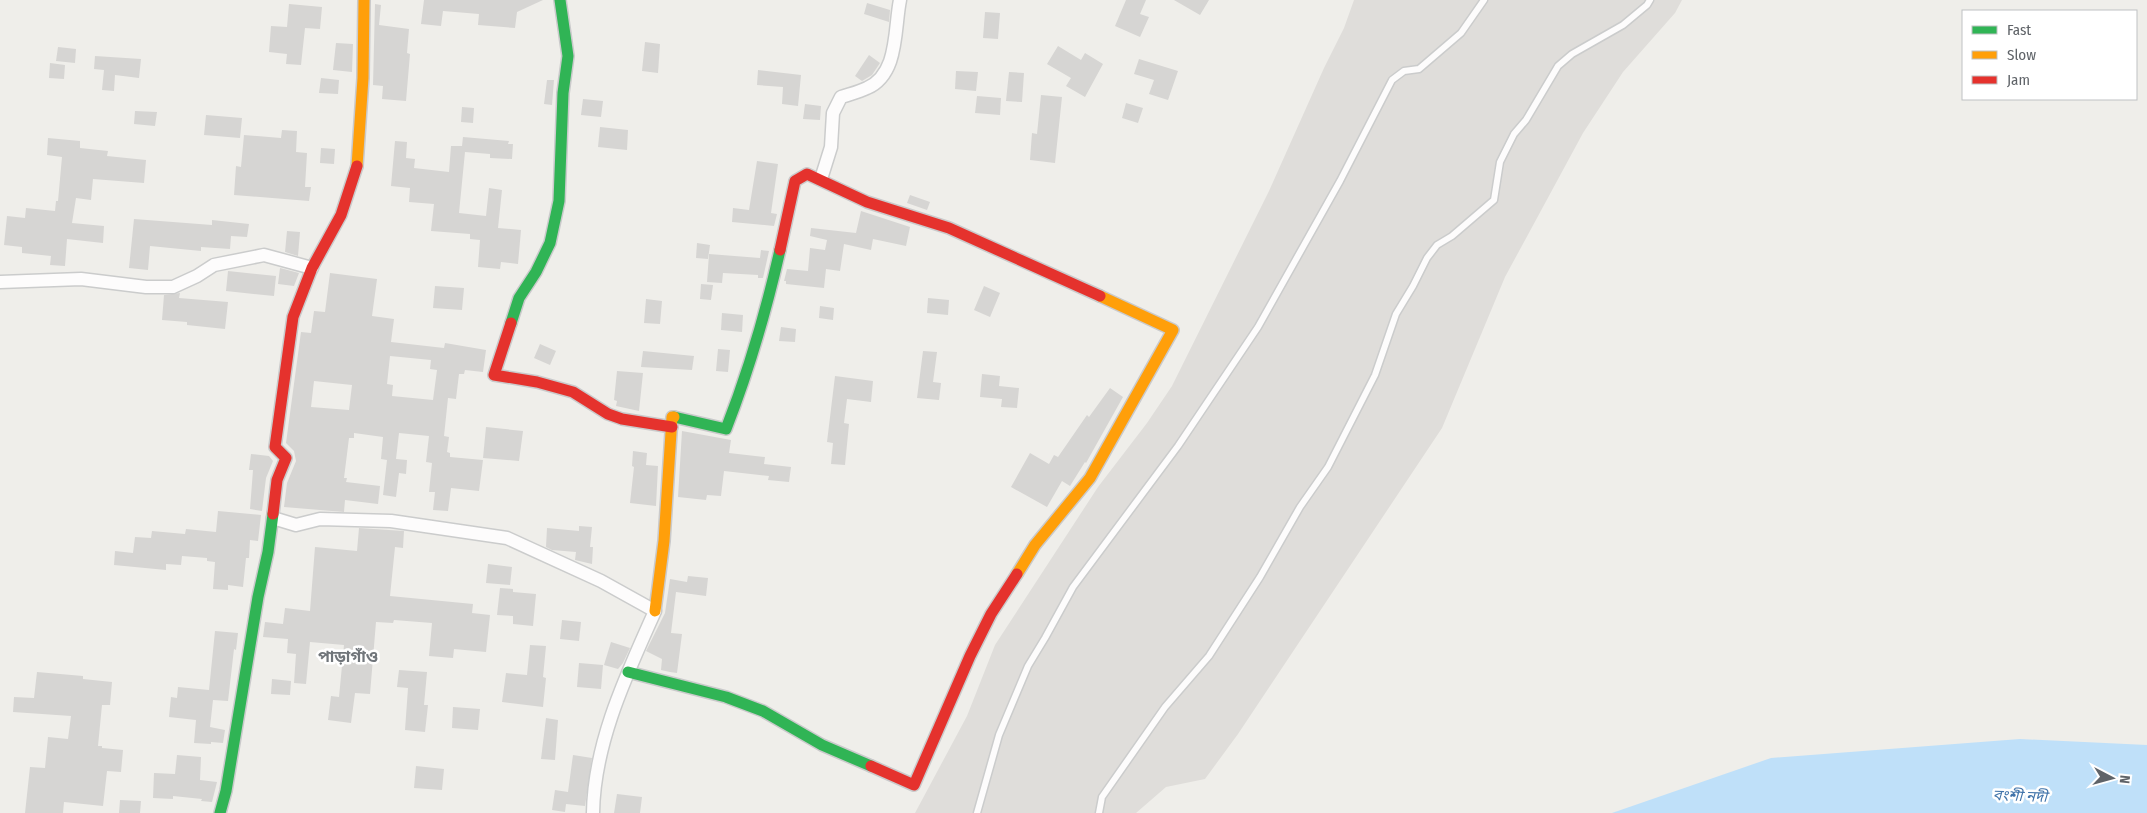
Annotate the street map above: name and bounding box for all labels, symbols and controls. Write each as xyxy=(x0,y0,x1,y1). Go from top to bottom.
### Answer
legend xyxy=(1962,10,2137,100)
text: Fast xyxy=(2007,21,2031,39)
text: Slow xyxy=(2007,46,2036,64)
text: Jam xyxy=(2007,71,2030,89)
district label: পাড়াগাঁও xyxy=(318,647,378,666)
north arrow xyxy=(2087,753,2137,803)
text: N xyxy=(2116,774,2133,784)
water label: বংশী নদী xyxy=(1992,786,2051,806)

